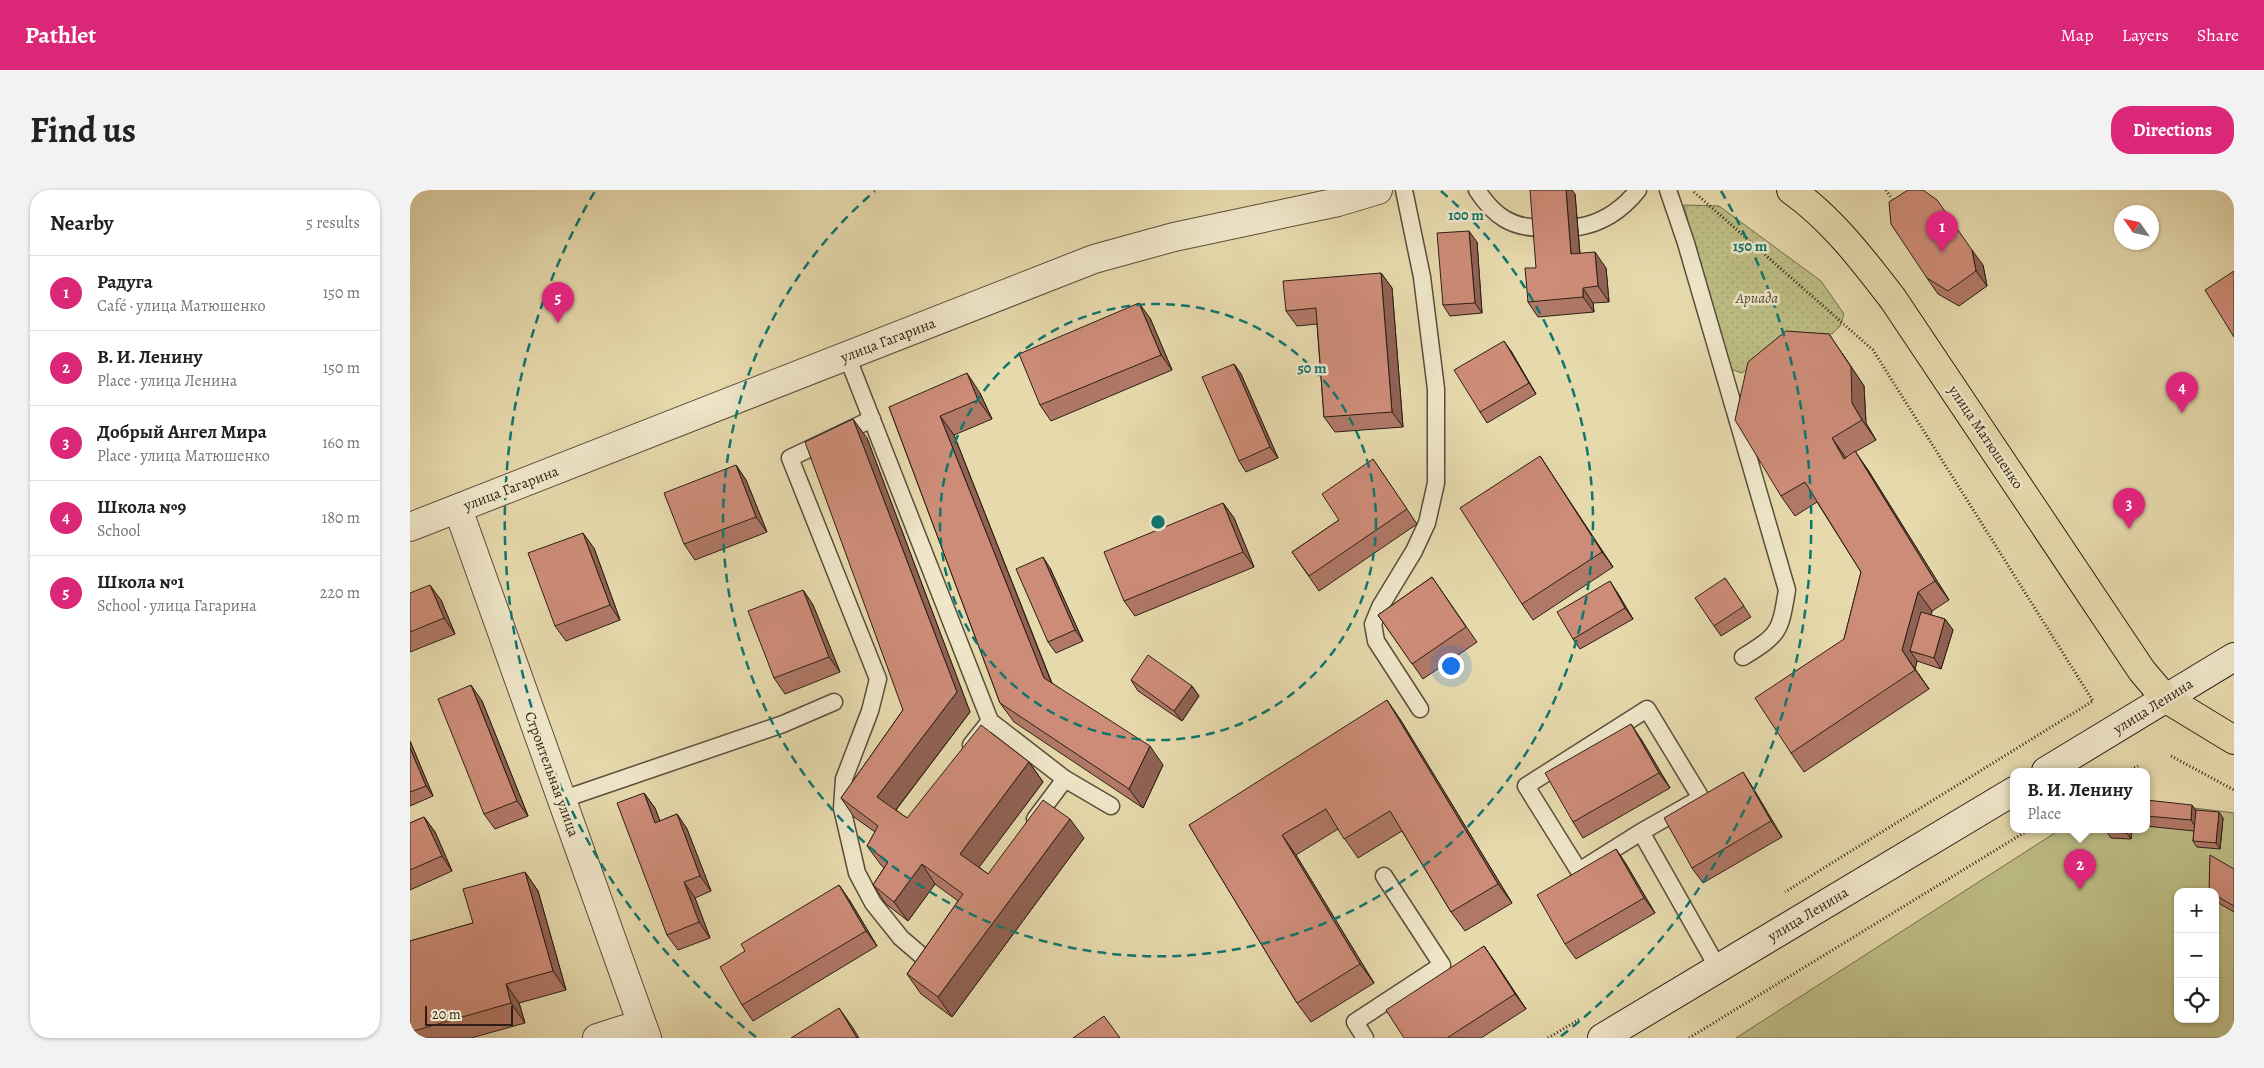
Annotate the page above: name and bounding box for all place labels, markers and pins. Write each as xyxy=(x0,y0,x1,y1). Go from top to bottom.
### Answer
pin: 1 xyxy=(1926,211,1958,252)
pin: 5 xyxy=(542,282,574,323)
pin: 4 xyxy=(2166,372,2198,413)
pin: 3 xyxy=(2113,488,2145,529)
centre of rings xyxy=(1149,513,1167,531)
pin: 2 xyxy=(2064,849,2096,890)

